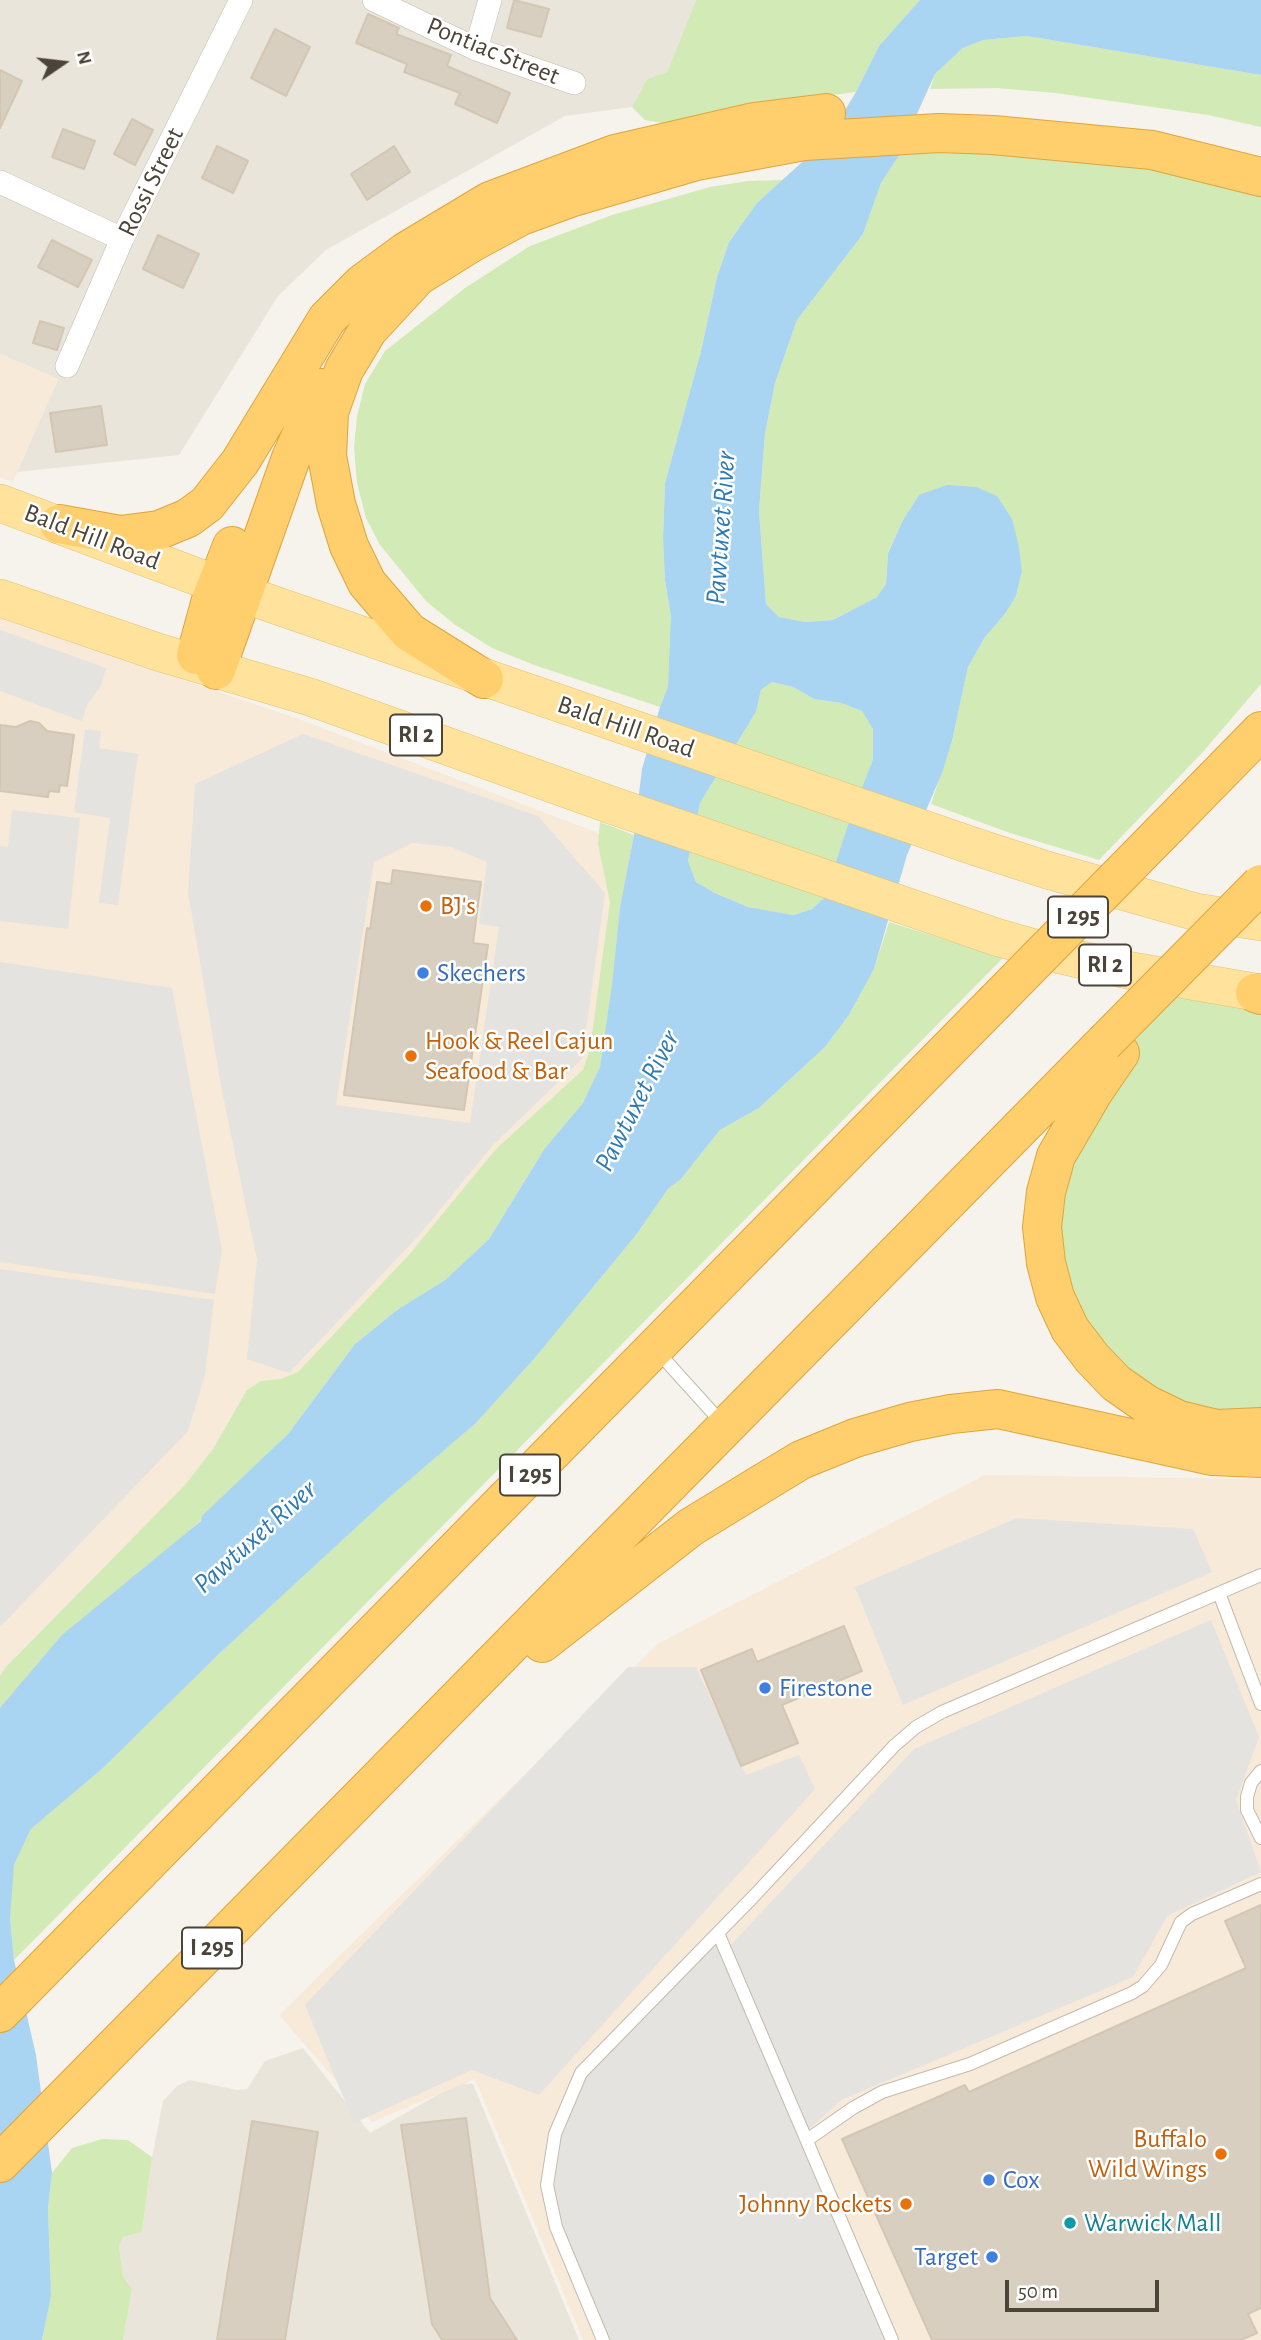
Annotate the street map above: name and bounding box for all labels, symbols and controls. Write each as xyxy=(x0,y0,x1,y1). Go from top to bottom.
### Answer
street label: Pontiac Street xyxy=(422,10,564,92)
north arrow xyxy=(28,28,98,98)
text: N xyxy=(73,49,95,67)
street label: Rossi Street xyxy=(111,122,191,242)
water label: Pawtuxet River xyxy=(699,450,743,606)
street label: Bald Hill Road xyxy=(20,497,164,577)
street label: Bald Hill Road xyxy=(553,689,699,765)
road number: RI 2 xyxy=(390,714,442,756)
place label: BJ's xyxy=(440,890,476,922)
road number: I 295 xyxy=(1048,897,1108,937)
marker: BJ's xyxy=(418,898,434,914)
road number: RI 2 xyxy=(1079,945,1131,986)
place label: Skechers xyxy=(437,957,526,989)
marker: Skechers xyxy=(415,965,431,981)
place label: Hook & Reel Cajun Seafood & Bar xyxy=(425,1025,613,1086)
water label: Pawtuxet River xyxy=(587,1025,687,1177)
marker: Hook & Reel Cajun Seafood & Bar xyxy=(403,1048,419,1064)
road number: I 295 xyxy=(500,1455,560,1496)
water label: Pawtuxet River xyxy=(187,1473,323,1601)
place label: Firestone xyxy=(779,1672,872,1704)
marker: Firestone xyxy=(757,1680,773,1696)
road number: I 295 xyxy=(182,1927,242,1968)
place label: Buffalo Wild Wings xyxy=(1088,2123,1207,2184)
marker: Buffalo Wild Wings xyxy=(1213,2146,1229,2162)
place label: Cox xyxy=(1003,2164,1040,2196)
marker: Cox xyxy=(981,2172,997,2188)
place label: Johnny Rockets xyxy=(739,2188,892,2220)
marker: Johnny Rockets xyxy=(898,2196,914,2212)
place label: Warwick Mall xyxy=(1084,2207,1221,2239)
marker: Warwick Mall xyxy=(1062,2215,1078,2231)
place label: Target xyxy=(914,2241,978,2273)
marker: Target xyxy=(984,2249,1000,2265)
scale bar xyxy=(1009,2266,1163,2310)
text: 50 m xyxy=(1018,2281,1058,2302)

